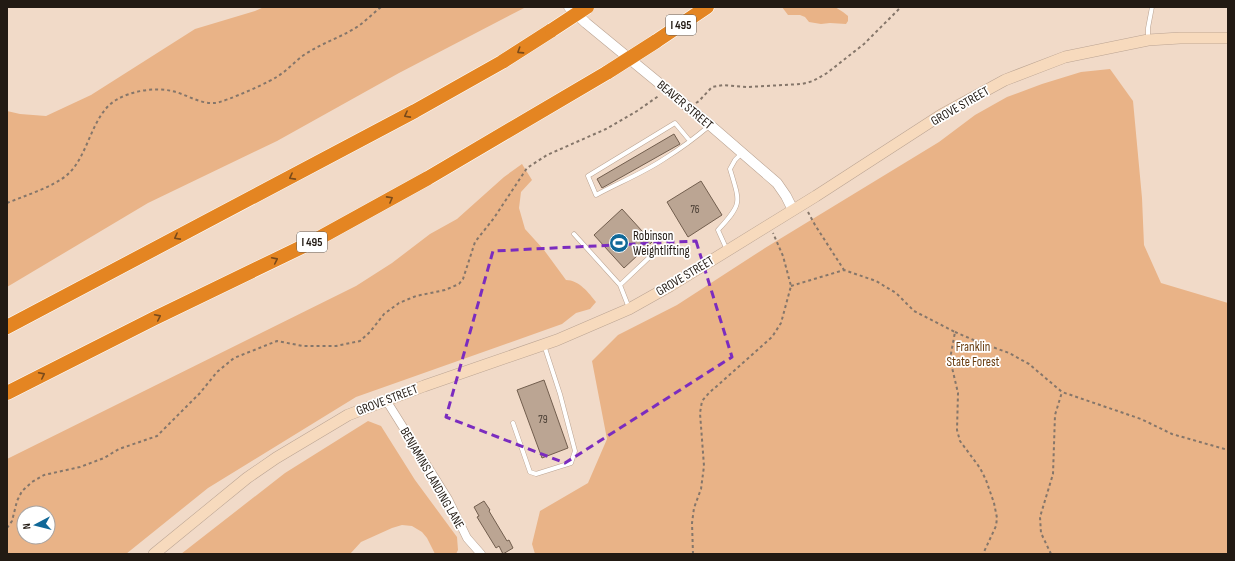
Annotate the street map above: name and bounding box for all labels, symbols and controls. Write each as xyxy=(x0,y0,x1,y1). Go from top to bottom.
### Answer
road number: I 495 xyxy=(666,15,696,35)
one-way arrow xyxy=(517,46,524,53)
street label: BEAVER STREET xyxy=(654,77,716,133)
street label: GROVE STREET xyxy=(928,83,992,129)
one-way arrow xyxy=(404,111,411,118)
one-way arrow xyxy=(289,172,297,179)
one-way arrow xyxy=(386,197,393,204)
house number: 76 xyxy=(690,203,700,216)
place label: Robinson Weightlifting xyxy=(633,228,690,259)
one-way arrow xyxy=(174,232,181,240)
road number: I 495 xyxy=(297,232,327,252)
sports icon: Robinson Weightlifting xyxy=(608,232,630,254)
street label: GROVE STREET xyxy=(653,252,717,300)
one-way arrow xyxy=(270,257,278,265)
one-way arrow xyxy=(154,314,161,322)
park label: Franklin State Forest xyxy=(946,339,1000,370)
one-way arrow xyxy=(37,373,45,380)
street label: GROVE STREET xyxy=(354,381,420,419)
house number: 79 xyxy=(538,413,548,426)
street label: BENJAMINS LANDING LANE xyxy=(396,424,468,532)
north arrow xyxy=(16,505,56,545)
text: N xyxy=(20,522,33,530)

